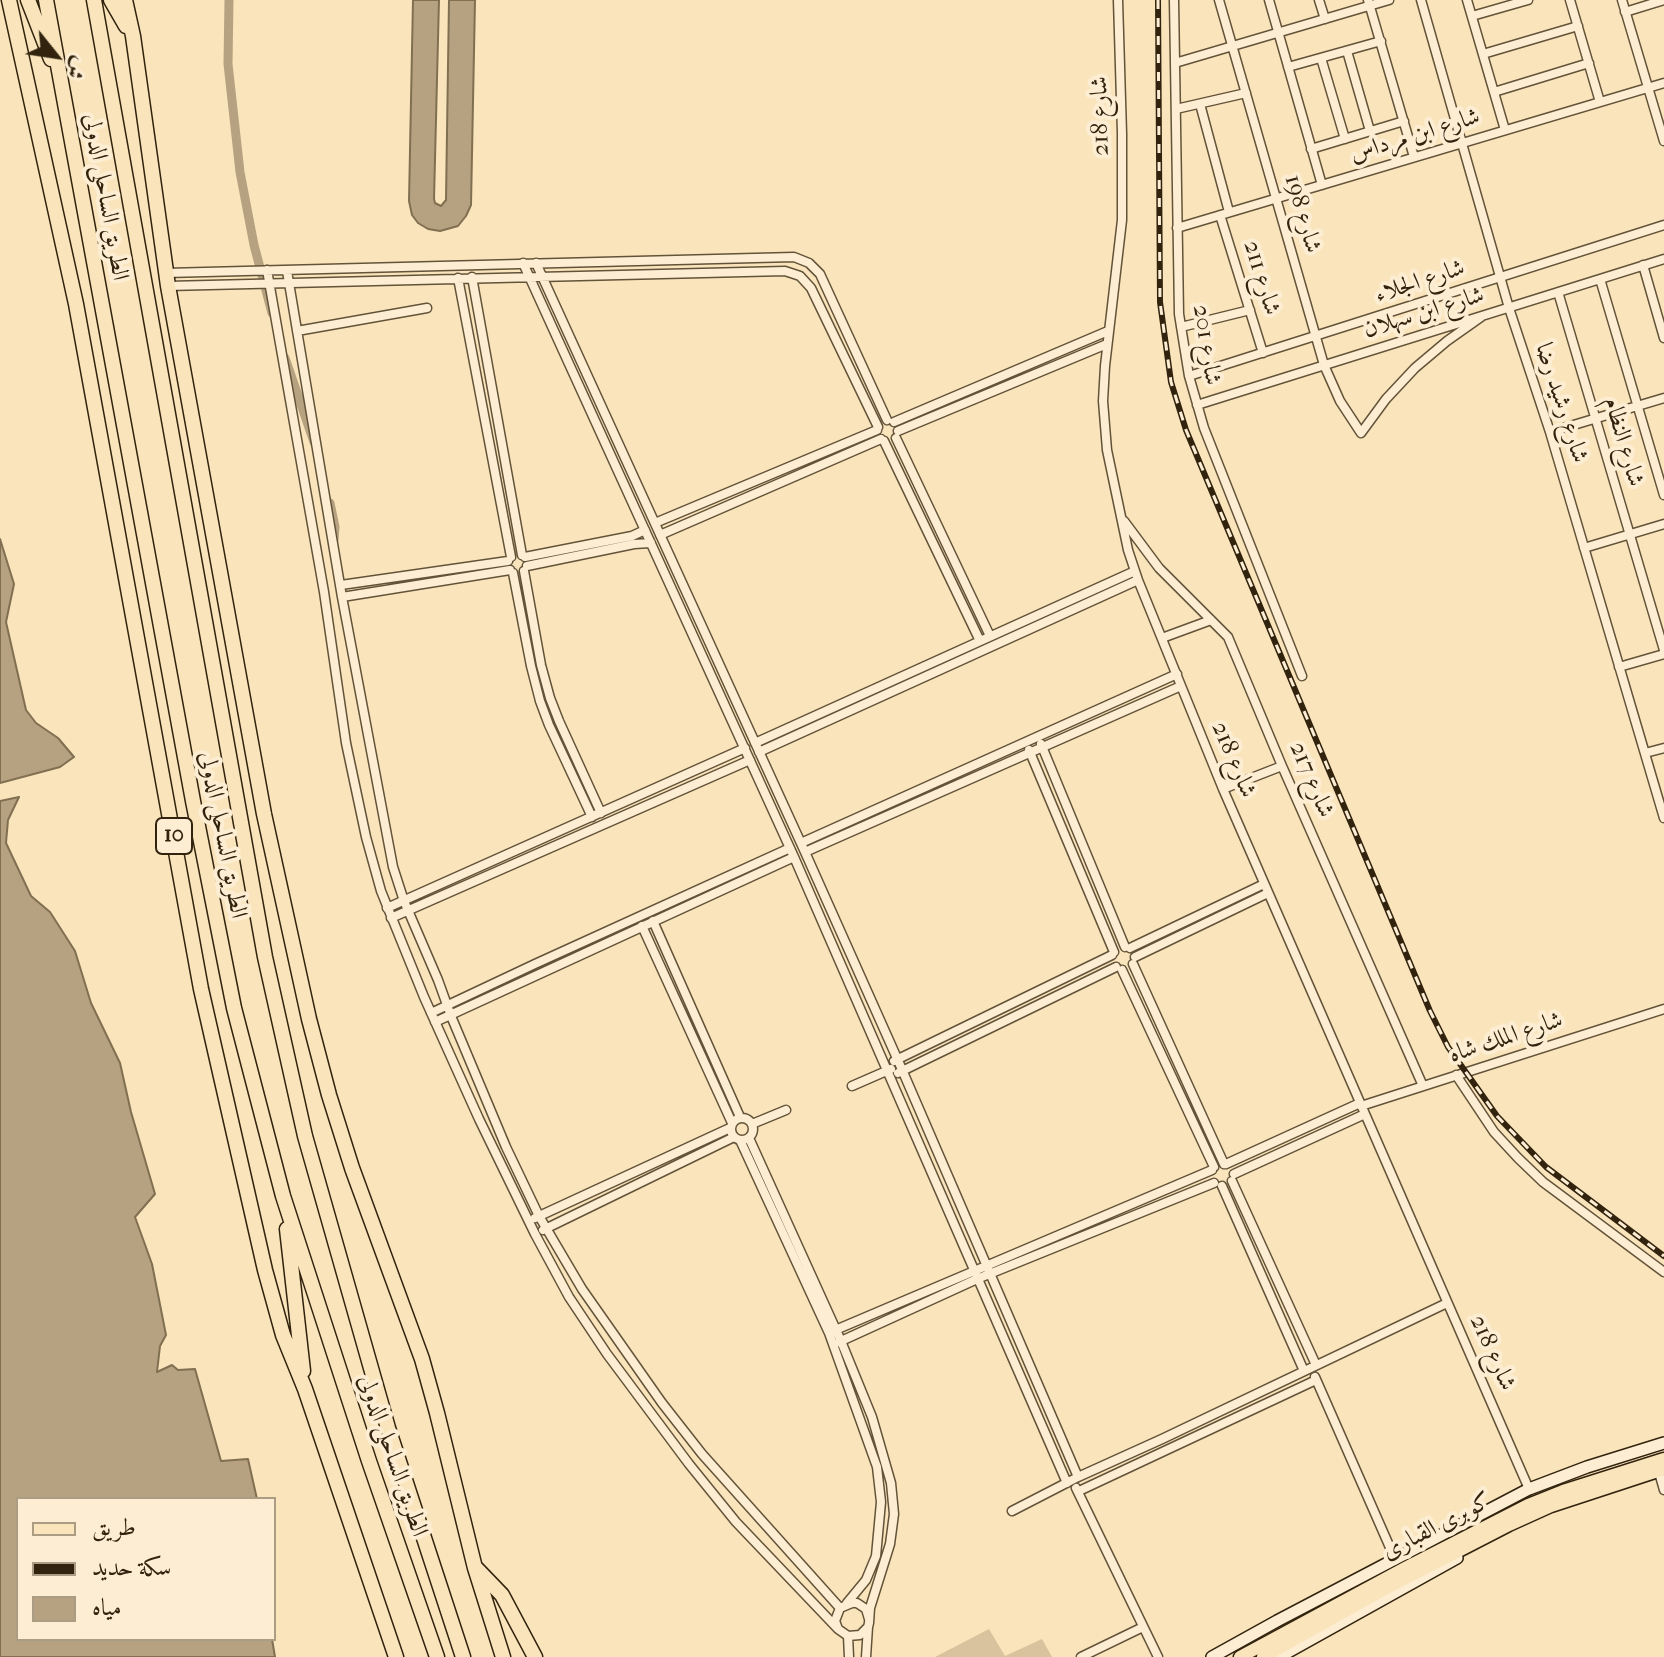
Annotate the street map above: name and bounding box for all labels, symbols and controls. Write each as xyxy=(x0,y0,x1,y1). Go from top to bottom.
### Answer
north arrow xyxy=(16,16,96,96)
text: ش xyxy=(60,52,94,84)
street label: شارع 218 xyxy=(1086,76,1116,156)
street label: شارع ابن مرداس xyxy=(1346,103,1484,169)
street label: الطريق الساحلى الدولى xyxy=(76,111,134,283)
street label: شارع 198 xyxy=(1277,172,1327,256)
street label: شارع 211 xyxy=(1236,237,1286,319)
street label: شارع الجلاء xyxy=(1371,254,1469,310)
street label: شارع ابن سهلان xyxy=(1360,281,1488,345)
street label: شارع 201 xyxy=(1185,303,1227,387)
street label: شارع رشيد رضا xyxy=(1528,340,1594,466)
street label: شارع النظام xyxy=(1597,394,1649,490)
street label: شارع 218 xyxy=(1204,718,1262,802)
street label: شارع 217 xyxy=(1282,738,1340,822)
street label: الطريق الساحلى الدولى xyxy=(192,749,252,921)
road number: 10 xyxy=(156,818,192,854)
street label: شارع الملك شاه xyxy=(1445,1006,1567,1070)
street label: شارع 218 xyxy=(1463,1311,1521,1395)
street label: الطريق الساحلى الدولى xyxy=(351,1371,433,1541)
street label: كوبرى القبارى xyxy=(1378,1487,1496,1567)
legend xyxy=(16,1497,276,1641)
text: طريق xyxy=(92,1513,136,1541)
text: سكة حديد xyxy=(92,1553,171,1581)
text: مياه xyxy=(92,1593,122,1621)

